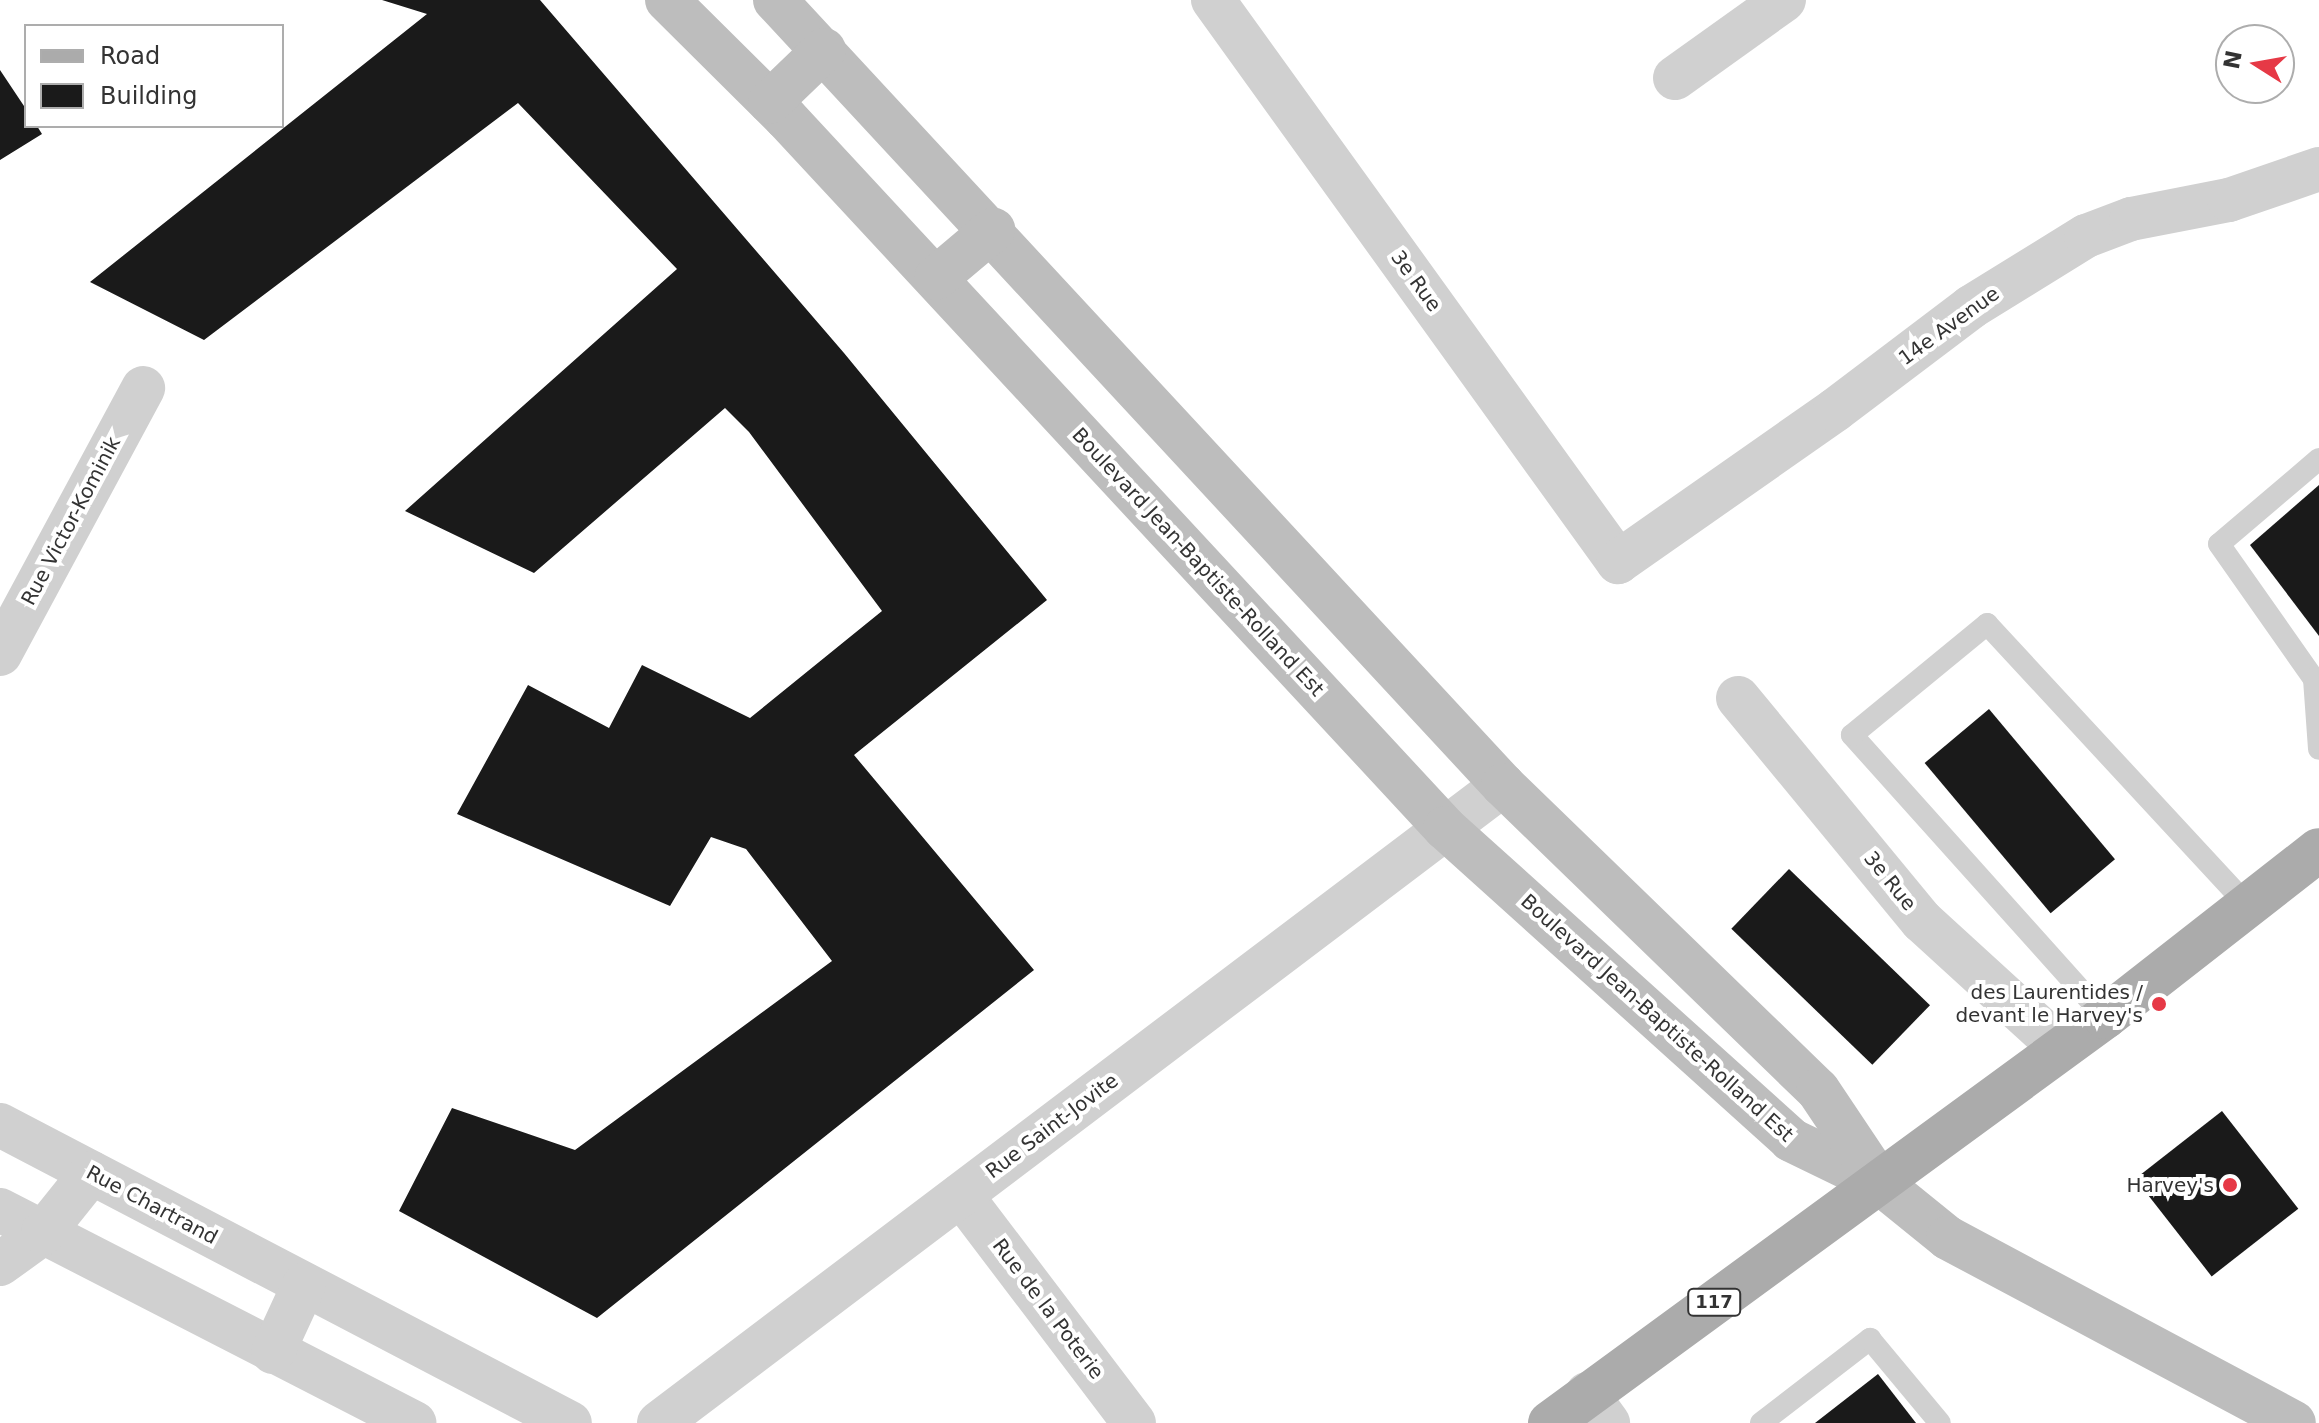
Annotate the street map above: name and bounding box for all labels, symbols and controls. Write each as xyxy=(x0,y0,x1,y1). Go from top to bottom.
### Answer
legend xyxy=(24,24,284,128)
north arrow xyxy=(2215,24,2295,104)
text: Road xyxy=(100,42,160,70)
text: N xyxy=(2219,48,2247,71)
text: Building xyxy=(100,82,197,110)
street label: 3e Rue xyxy=(1386,246,1446,316)
street label: 14e Avenue xyxy=(1894,281,2004,371)
street label: Boulevard Jean-Baptiste-Rolland Est xyxy=(1067,423,1329,701)
street label: Rue Victor-Kominik xyxy=(16,433,126,609)
street label: 3e Rue xyxy=(1859,846,1921,916)
street label: Boulevard Jean-Baptiste-Rolland Est xyxy=(1516,889,1798,1147)
place label: des Laurentides / devant le Harvey's xyxy=(1955,980,2143,1027)
marker: des Laurentides / devant le Harvey's xyxy=(2150,995,2168,1013)
street label: Rue Saint-Jovite xyxy=(981,1068,1123,1184)
street label: Rue Chartrand xyxy=(82,1160,222,1250)
place label: Harvey's xyxy=(2127,1173,2214,1197)
marker: Harvey's xyxy=(2221,1176,2239,1194)
street label: Rue de la Poterie xyxy=(987,1234,1109,1384)
road number: 117 xyxy=(1686,1288,1742,1316)

